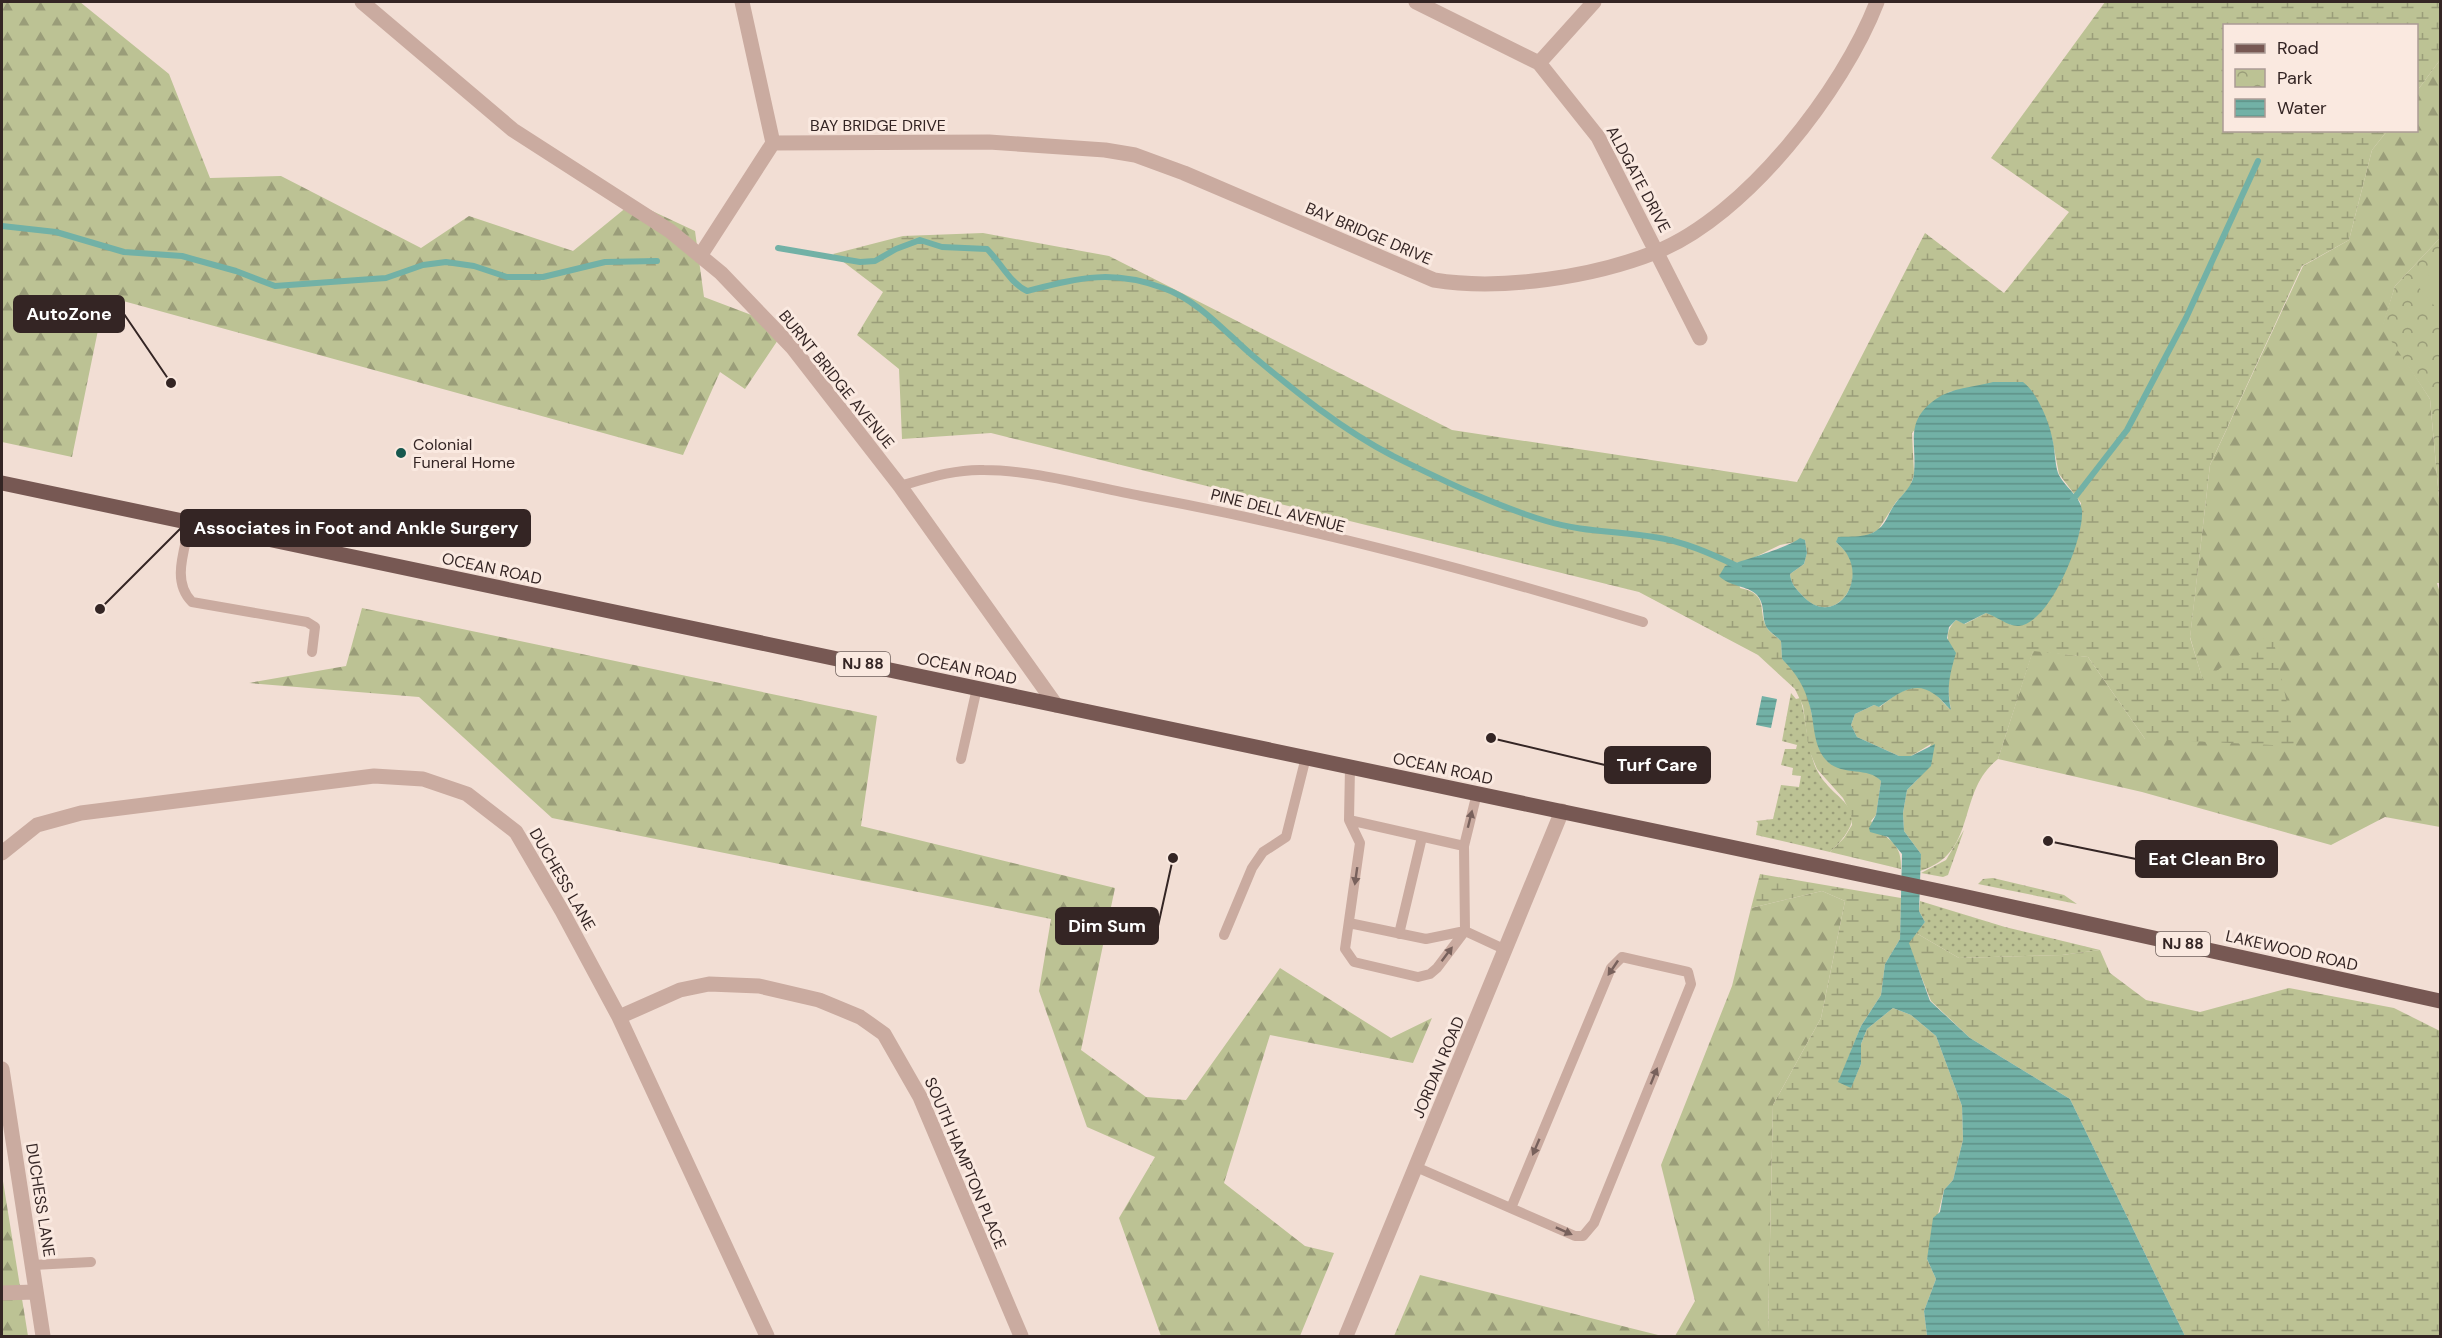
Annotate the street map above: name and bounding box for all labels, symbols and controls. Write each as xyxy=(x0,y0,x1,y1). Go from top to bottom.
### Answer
legend xyxy=(2223,24,2418,132)
text: Road xyxy=(2277,36,2319,60)
text: Park xyxy=(2277,66,2313,90)
text: Water xyxy=(2277,96,2327,120)
street label: BAY BRIDGE DRIVE xyxy=(810,115,946,136)
street label: ALDGATE DRIVE xyxy=(1602,122,1675,236)
street label: BAY BRIDGE DRIVE xyxy=(1302,197,1435,270)
callout: AutoZone xyxy=(14,296,124,332)
text: AutoZone xyxy=(26,302,112,326)
street label: BURNT BRIDGE AVENUE xyxy=(774,306,899,453)
place label: Colonial Funeral Home xyxy=(413,434,515,473)
marker: Colonial Funeral Home xyxy=(394,446,408,460)
street label: PINE DELL AVENUE xyxy=(1208,484,1347,537)
callout: Associates in Foot and Ankle Surgery xyxy=(181,510,530,546)
text: Associates in Foot and Ankle Surgery xyxy=(193,516,519,540)
street label: OCEAN ROAD xyxy=(440,548,544,589)
street label: OCEAN ROAD xyxy=(915,648,1019,689)
road number: NJ 88 xyxy=(836,652,890,676)
callout: Turf Care xyxy=(1605,747,1710,783)
street label: OCEAN ROAD xyxy=(1391,748,1495,789)
text: Turf Care xyxy=(1616,753,1698,777)
one-way arrow xyxy=(1466,810,1476,829)
street label: DUCHESS LANE xyxy=(525,824,600,934)
callout: Eat Clean Bro xyxy=(2136,841,2277,877)
text: Eat Clean Bro xyxy=(2148,847,2266,871)
one-way arrow xyxy=(1351,866,1360,885)
callout: Dim Sum xyxy=(1056,908,1158,944)
text: Dim Sum xyxy=(1068,914,1146,938)
street label: LAKEWOOD ROAD xyxy=(2224,925,2360,976)
road number: NJ 88 xyxy=(2156,932,2210,956)
one-way arrow xyxy=(1441,946,1453,962)
one-way arrow xyxy=(1607,960,1619,976)
street label: JORDAN ROAD xyxy=(1408,1013,1469,1121)
one-way arrow xyxy=(1649,1067,1659,1085)
street label: SOUTH HAMPTON PLACE xyxy=(920,1074,1011,1252)
one-way arrow xyxy=(1531,1138,1540,1156)
street label: DUCHESS LANE xyxy=(21,1142,60,1258)
one-way arrow xyxy=(1556,1226,1574,1236)

